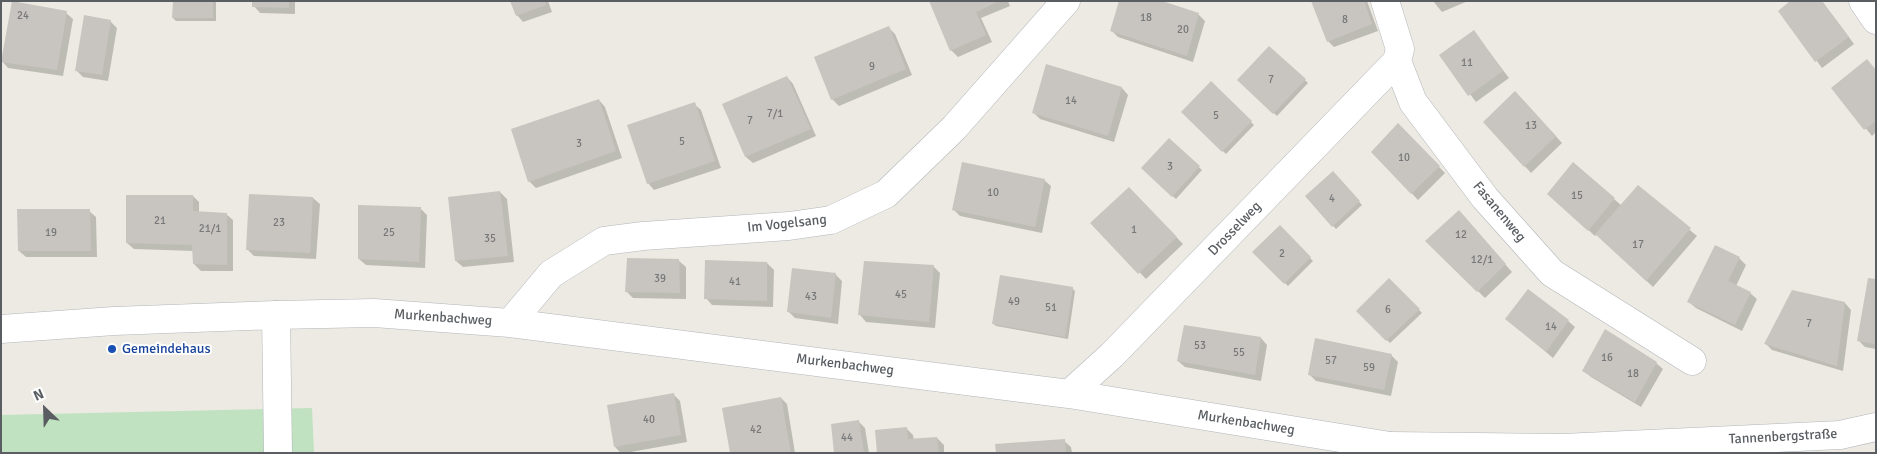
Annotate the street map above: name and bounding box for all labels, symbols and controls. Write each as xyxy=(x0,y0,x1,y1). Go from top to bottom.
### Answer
house number: 24 xyxy=(17,9,29,23)
house number: 18 xyxy=(1140,11,1152,25)
house number: 8 xyxy=(1342,13,1348,27)
house number: 20 xyxy=(1177,23,1189,37)
house number: 11 xyxy=(1461,56,1473,70)
house number: 9 xyxy=(869,60,875,74)
house number: 7 xyxy=(1268,73,1274,87)
house number: 14 xyxy=(1065,94,1077,108)
house number: 7/1 xyxy=(767,107,783,121)
house number: 5 xyxy=(1213,109,1219,123)
house number: 7 xyxy=(747,114,753,128)
house number: 13 xyxy=(1525,119,1537,133)
house number: 5 xyxy=(679,135,685,149)
house number: 3 xyxy=(576,137,582,151)
house number: 10 xyxy=(1398,151,1410,165)
house number: 3 xyxy=(1167,160,1173,174)
street label: Fasanenweg xyxy=(1469,178,1529,246)
house number: 10 xyxy=(987,186,999,200)
house number: 15 xyxy=(1571,189,1583,203)
house number: 4 xyxy=(1329,192,1335,206)
street label: Drosselweg xyxy=(1205,198,1265,260)
street label: Im Vogelsang xyxy=(746,211,828,237)
house number: 21 xyxy=(154,214,166,228)
house number: 23 xyxy=(273,216,285,230)
house number: 21/1 xyxy=(199,222,221,236)
house number: 1 xyxy=(1131,223,1137,237)
house number: 19 xyxy=(45,226,57,240)
house number: 25 xyxy=(383,226,395,240)
house number: 12 xyxy=(1455,228,1467,242)
house number: 35 xyxy=(484,232,496,246)
house number: 17 xyxy=(1632,238,1644,252)
house number: 2 xyxy=(1279,247,1285,261)
house number: 12/1 xyxy=(1471,253,1493,267)
house number: 39 xyxy=(654,272,666,286)
house number: 41 xyxy=(729,275,741,289)
house number: 45 xyxy=(895,288,907,302)
house number: 43 xyxy=(805,290,817,304)
house number: 49 xyxy=(1008,295,1020,309)
house number: 51 xyxy=(1045,301,1057,315)
house number: 6 xyxy=(1385,303,1391,317)
street label: Murkenbachweg xyxy=(393,306,493,330)
house number: 7 xyxy=(1806,317,1812,331)
house number: 14 xyxy=(1545,320,1557,334)
house number: 53 xyxy=(1194,339,1206,353)
place label: Gemeindehaus xyxy=(122,341,211,357)
marker: Gemeindehaus xyxy=(106,343,118,355)
house number: 55 xyxy=(1233,346,1245,360)
street label: Murkenbachweg xyxy=(795,351,895,379)
house number: 16 xyxy=(1601,351,1613,365)
house number: 57 xyxy=(1325,354,1337,368)
house number: 59 xyxy=(1363,361,1375,375)
house number: 18 xyxy=(1627,367,1639,381)
north arrow xyxy=(20,384,70,434)
text: N xyxy=(31,385,47,405)
street label: Murkenbachweg xyxy=(1196,407,1296,439)
house number: 40 xyxy=(643,413,655,427)
house number: 42 xyxy=(750,423,762,437)
street label: Tannenbergstraße xyxy=(1728,426,1838,448)
house number: 44 xyxy=(841,431,853,445)

